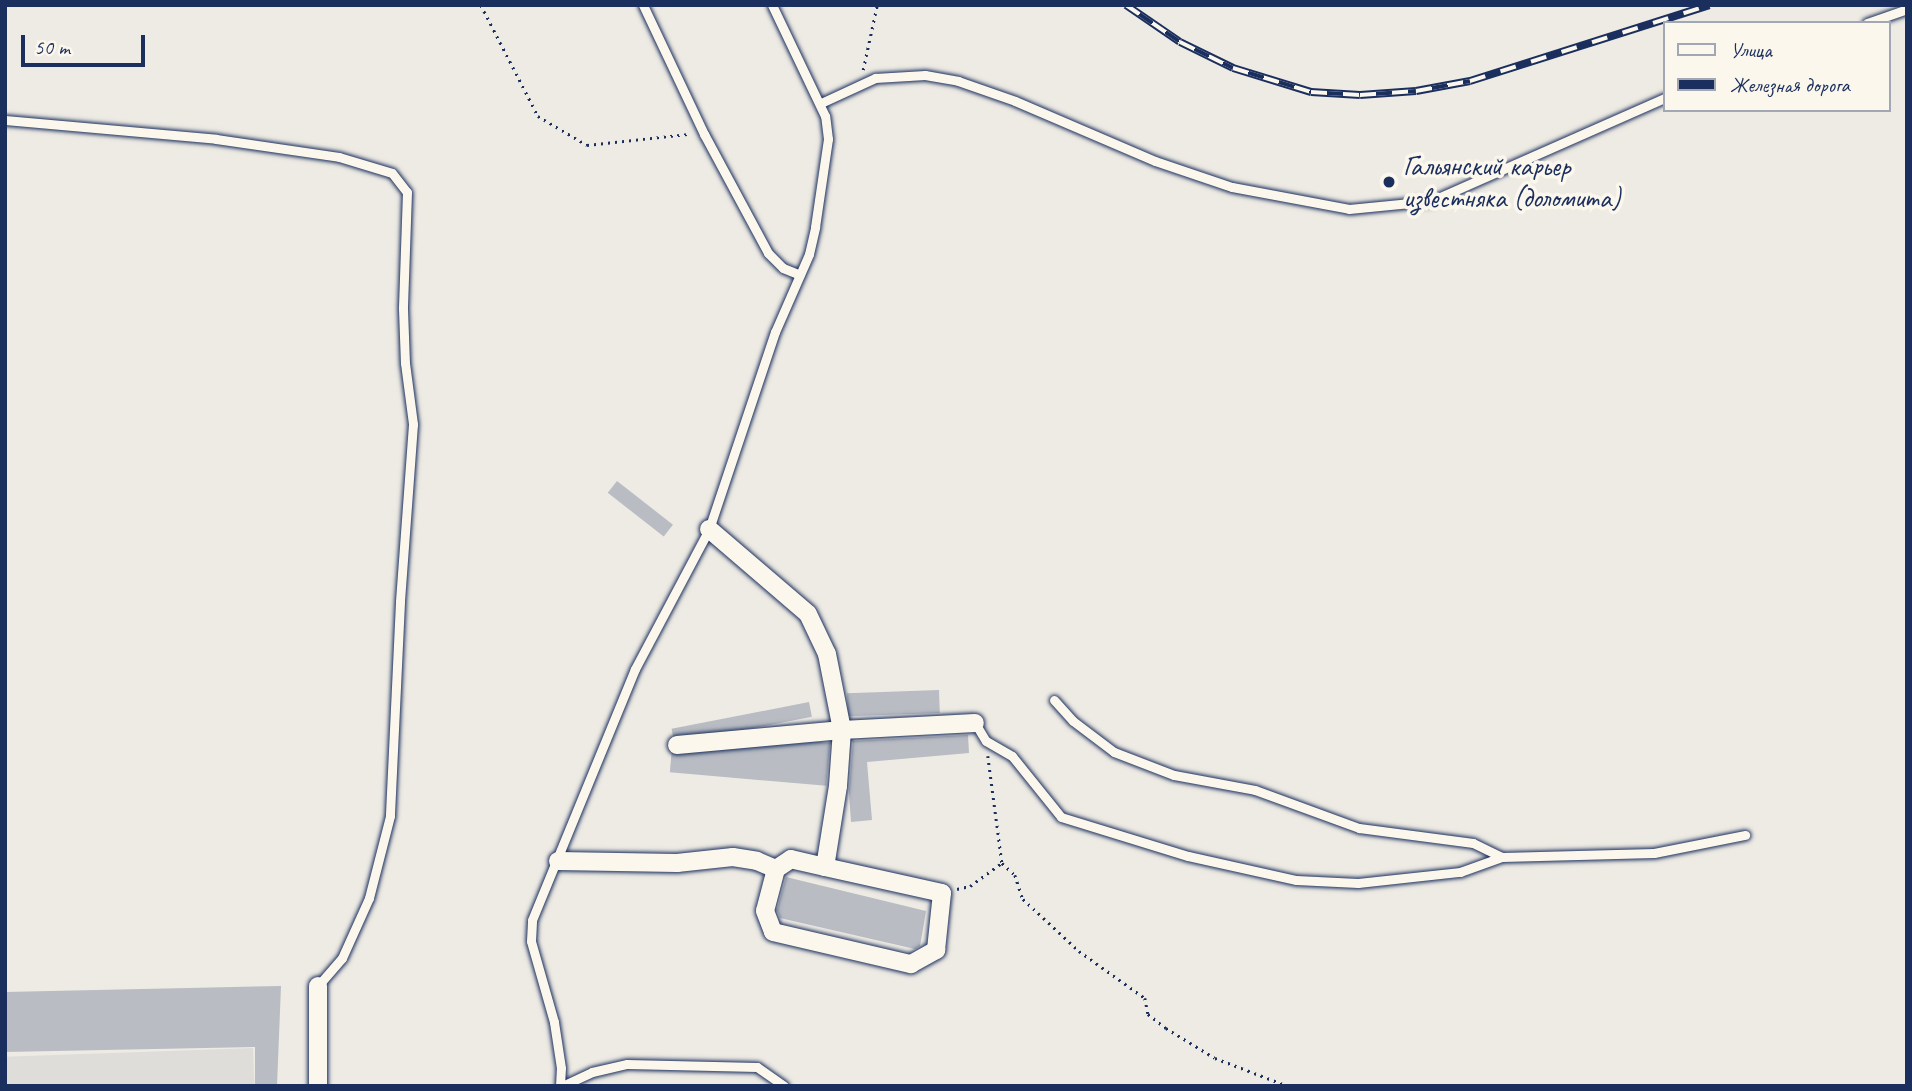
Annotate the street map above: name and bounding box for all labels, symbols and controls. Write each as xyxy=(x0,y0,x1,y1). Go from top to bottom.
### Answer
scale bar xyxy=(24,21,149,65)
legend xyxy=(1664,21,1891,112)
text: 50 m xyxy=(34,34,70,60)
text: Улица xyxy=(1730,37,1772,63)
text: Железная дорога xyxy=(1730,72,1850,98)
place label: Гальянский карьер известняка (доломита) xyxy=(1403,149,1620,215)
marker: Гальянский карьер известняка (доломита) xyxy=(1381,174,1397,190)

